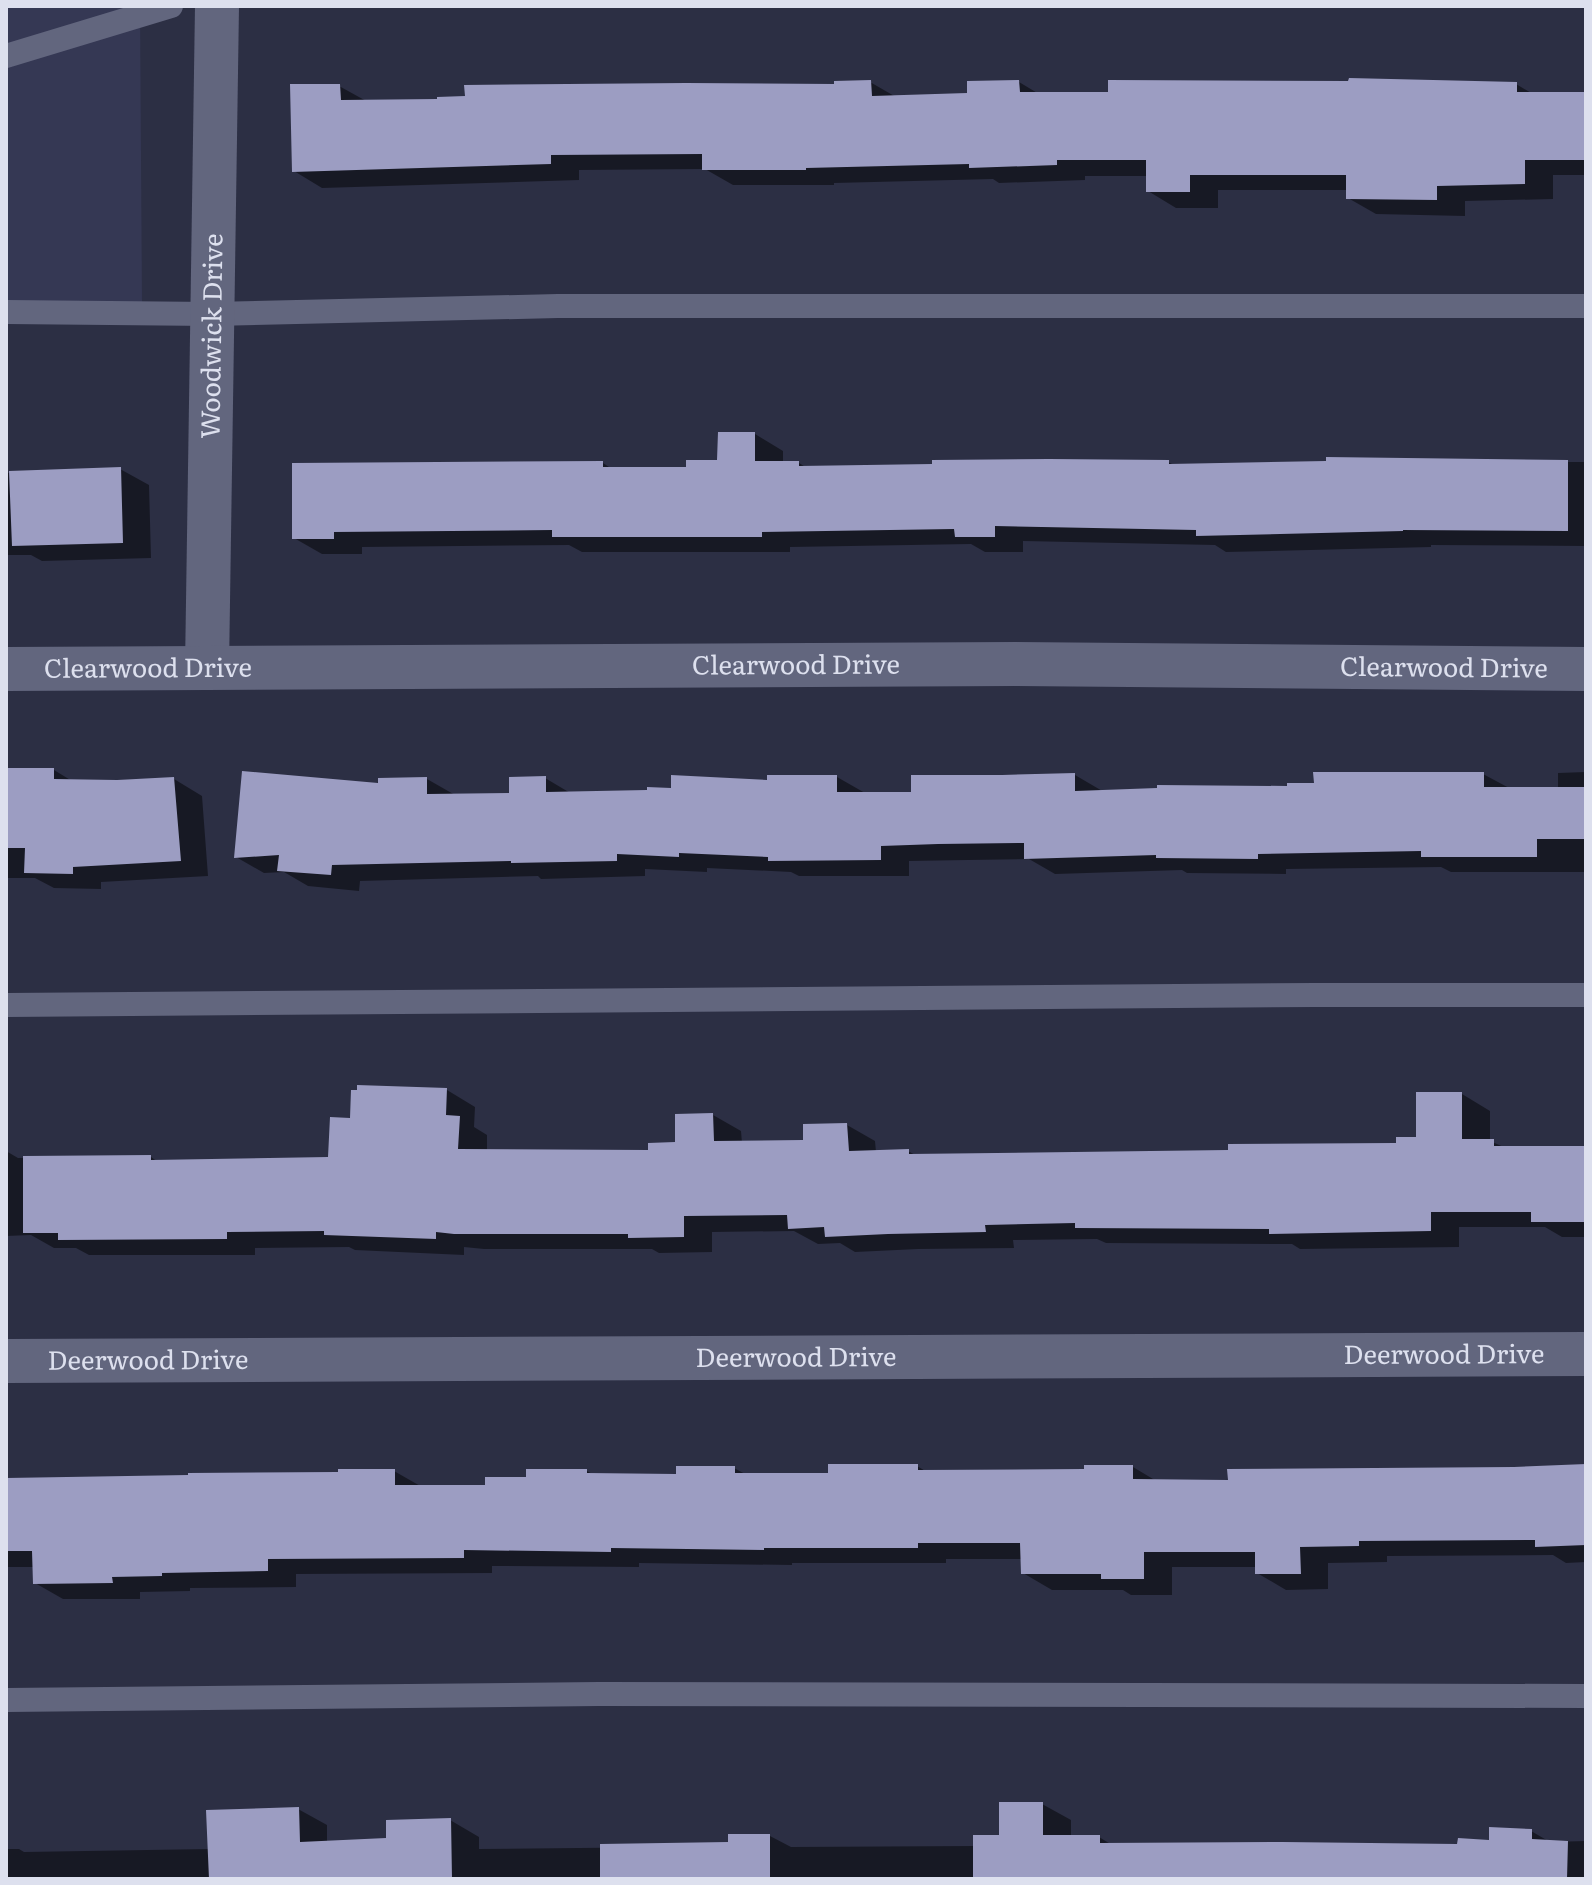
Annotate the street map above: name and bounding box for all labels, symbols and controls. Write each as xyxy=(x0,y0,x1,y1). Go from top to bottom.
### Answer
street label: Woodwick Drive xyxy=(188,233,231,439)
street label: Clearwood Drive xyxy=(692,643,900,683)
street label: Clearwood Drive xyxy=(1340,645,1548,686)
street label: Clearwood Drive xyxy=(44,646,252,686)
street label: Deerwood Drive xyxy=(1343,1332,1545,1372)
street label: Deerwood Drive xyxy=(695,1335,897,1375)
street label: Deerwood Drive xyxy=(47,1338,249,1378)

